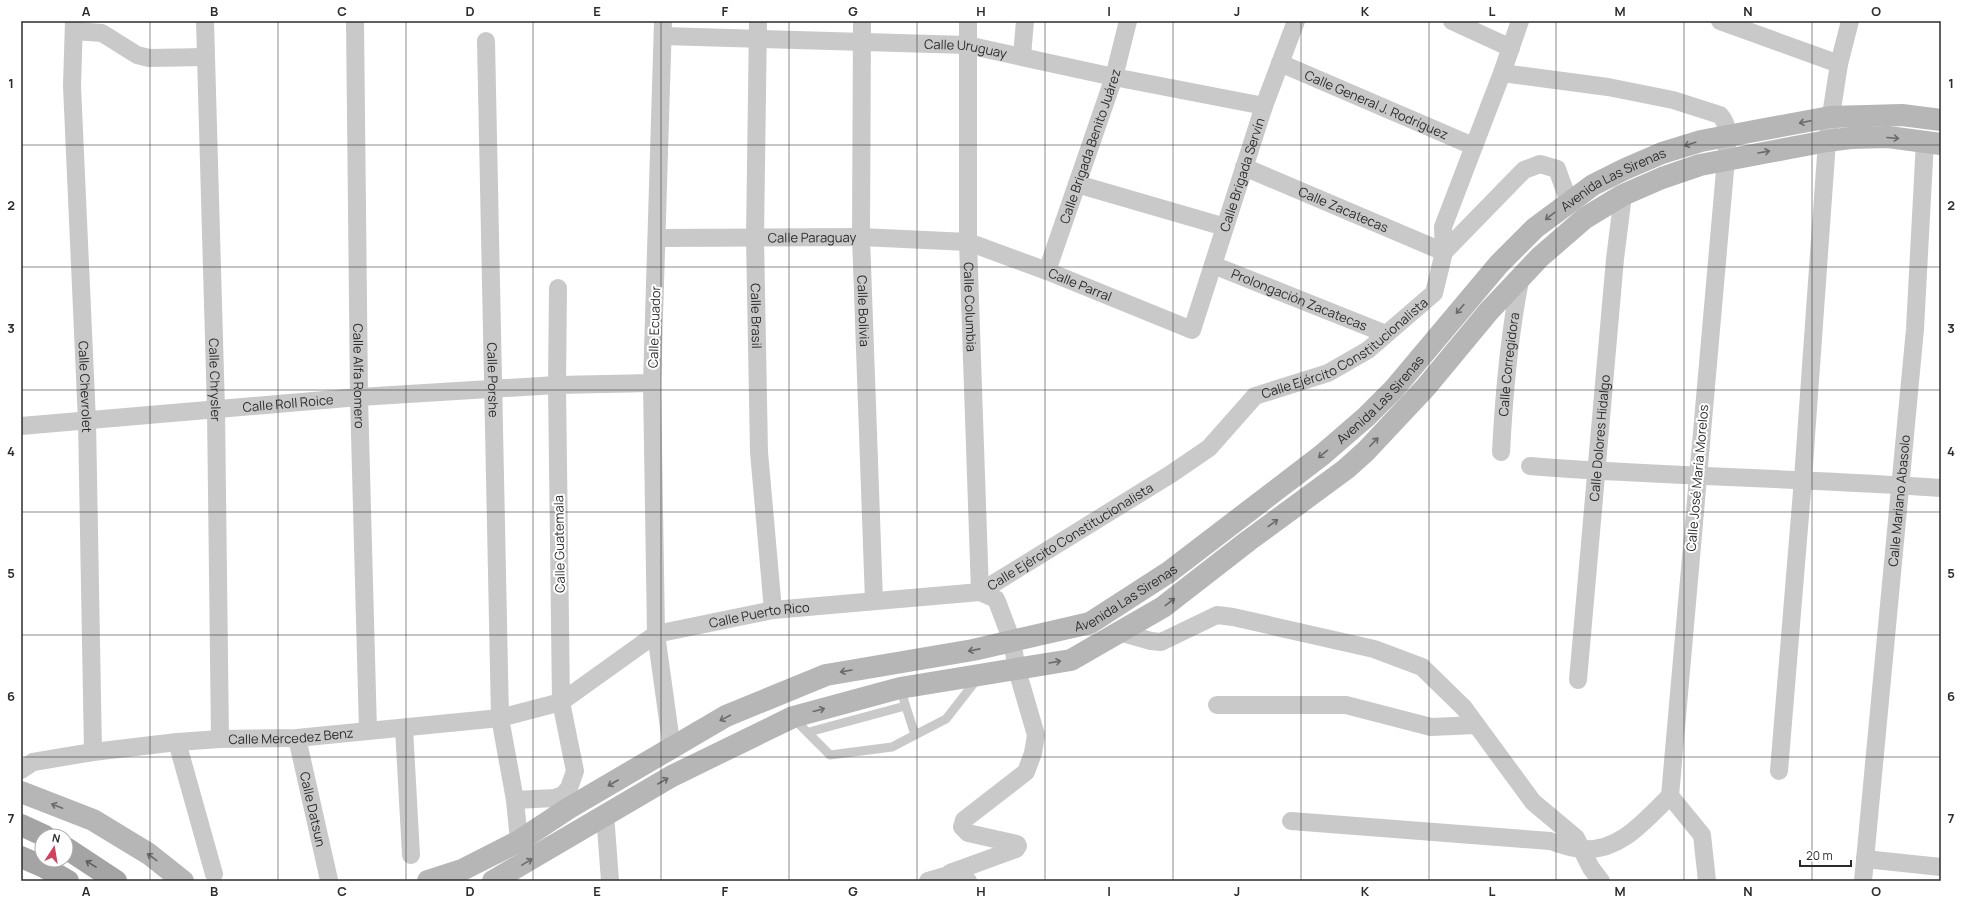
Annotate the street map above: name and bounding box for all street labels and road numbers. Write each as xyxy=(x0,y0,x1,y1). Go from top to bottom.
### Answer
street label: Calle Uruguay xyxy=(924,35,1009,62)
street label: Calle General J. Rodríguez xyxy=(1302,66,1451,143)
street label: Calle Brigada Benito Juárez xyxy=(1055,67,1125,226)
street label: Calle Brigada Servín xyxy=(1215,115,1269,234)
street label: Avenida Las Sirenas xyxy=(1557,143,1669,215)
street label: Calle Zacatecas xyxy=(1296,182,1391,236)
street label: Calle Paraguay xyxy=(768,228,856,246)
street label: Calle Columbia xyxy=(960,262,981,352)
street label: Calle Parral xyxy=(1046,263,1115,305)
street label: Prolongación Zacatecas xyxy=(1229,264,1370,335)
street label: Calle Bolivia xyxy=(853,275,874,347)
street label: Calle Brasil xyxy=(747,283,766,349)
street label: Calle Ecuador xyxy=(644,285,664,368)
street label: Calle Ejército Constitucionalista xyxy=(1259,293,1432,402)
street label: Calle Corregidora xyxy=(1494,311,1523,417)
street label: Calle Alfa Romero xyxy=(349,323,369,429)
street label: Calle Chrysler xyxy=(205,338,225,422)
street label: Calle Chevrolet xyxy=(74,340,96,433)
street label: Calle Porshe xyxy=(483,342,503,418)
street label: Avenida Las Sirenas xyxy=(1332,351,1428,448)
street label: Calle Dolores Hidalgo xyxy=(1585,374,1614,502)
street label: Calle Roll Roice xyxy=(242,390,335,416)
street label: Calle José María Morelos xyxy=(1682,404,1712,552)
street label: Calle Mariano Abasolo xyxy=(1884,434,1914,567)
street label: Calle Ejército Constitucionalista xyxy=(984,478,1157,594)
street label: Calle Guatemala xyxy=(549,495,569,593)
street label: Avenida Las Sirenas xyxy=(1073,560,1181,635)
street label: Calle Puerto Rico xyxy=(707,598,811,632)
street label: Calle Mercedez Benz xyxy=(228,723,354,748)
street label: Calle Datsun xyxy=(296,770,330,848)

